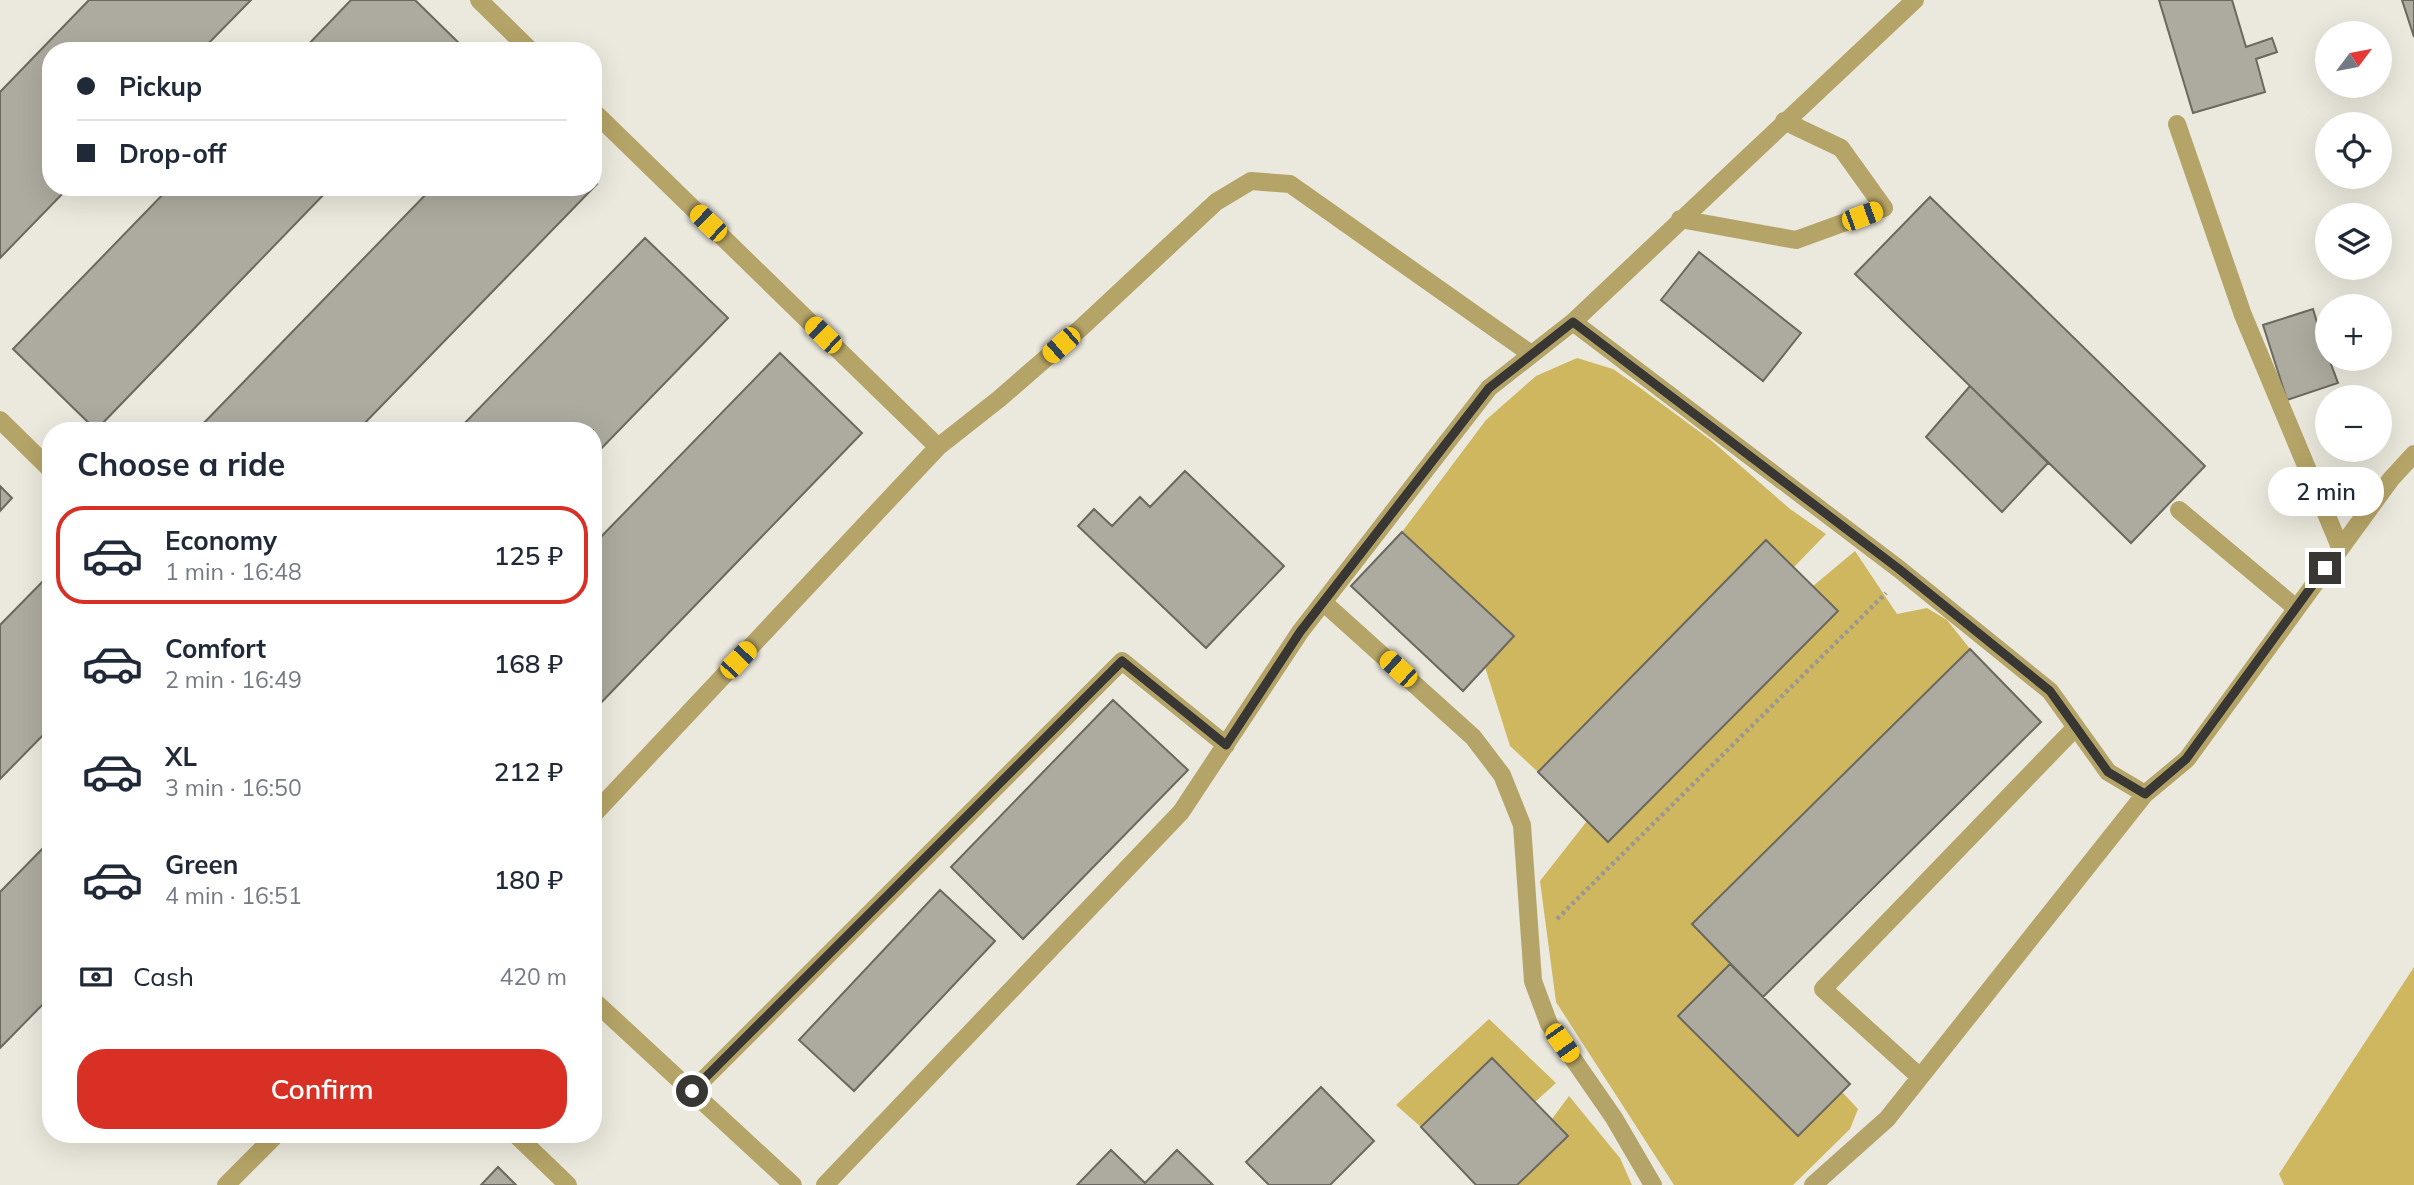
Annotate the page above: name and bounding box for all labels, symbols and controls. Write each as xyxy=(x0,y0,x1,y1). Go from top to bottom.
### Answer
north arrow xyxy=(2315,21,2392,98)
map controls xyxy=(2315,21,2392,462)
text: Pickup xyxy=(119,70,202,103)
button: locate xyxy=(2315,112,2392,189)
text: Drop-off xyxy=(119,137,226,170)
car xyxy=(1839,199,1886,233)
car xyxy=(686,201,731,245)
button: layers xyxy=(2315,203,2392,280)
button: + xyxy=(2315,294,2392,371)
car xyxy=(801,313,846,357)
car xyxy=(1039,323,1084,367)
button: − xyxy=(2315,385,2392,462)
text: Choose a ride xyxy=(77,444,285,484)
callout: 2 min xyxy=(2267,466,2383,516)
text: 2 min xyxy=(2296,477,2356,506)
icon: car xyxy=(81,524,144,587)
text: Economy xyxy=(165,524,277,557)
text: 125 ₽ xyxy=(494,539,563,572)
route end xyxy=(2309,552,2341,584)
text: 1 min · 16:48 xyxy=(165,557,302,586)
icon: car xyxy=(81,632,144,695)
text: Comfort xyxy=(165,632,266,665)
car xyxy=(716,637,761,683)
text: 168 ₽ xyxy=(494,647,563,680)
car xyxy=(1376,647,1421,691)
text: 2 min · 16:49 xyxy=(165,665,302,694)
icon: car xyxy=(81,740,144,803)
text: XL xyxy=(165,740,197,773)
text: 212 ₽ xyxy=(494,755,563,788)
text: 3 min · 16:50 xyxy=(165,773,302,802)
icon: car xyxy=(81,848,144,911)
text: Green xyxy=(165,848,238,881)
text: 180 ₽ xyxy=(494,863,563,896)
text: 4 min · 16:51 xyxy=(165,881,302,910)
icon: cash xyxy=(77,958,115,996)
text: Cash xyxy=(133,960,194,993)
text: 420 m xyxy=(499,962,567,991)
car xyxy=(1542,1020,1583,1066)
button: Confirm xyxy=(77,1049,567,1129)
route start xyxy=(676,1075,708,1107)

